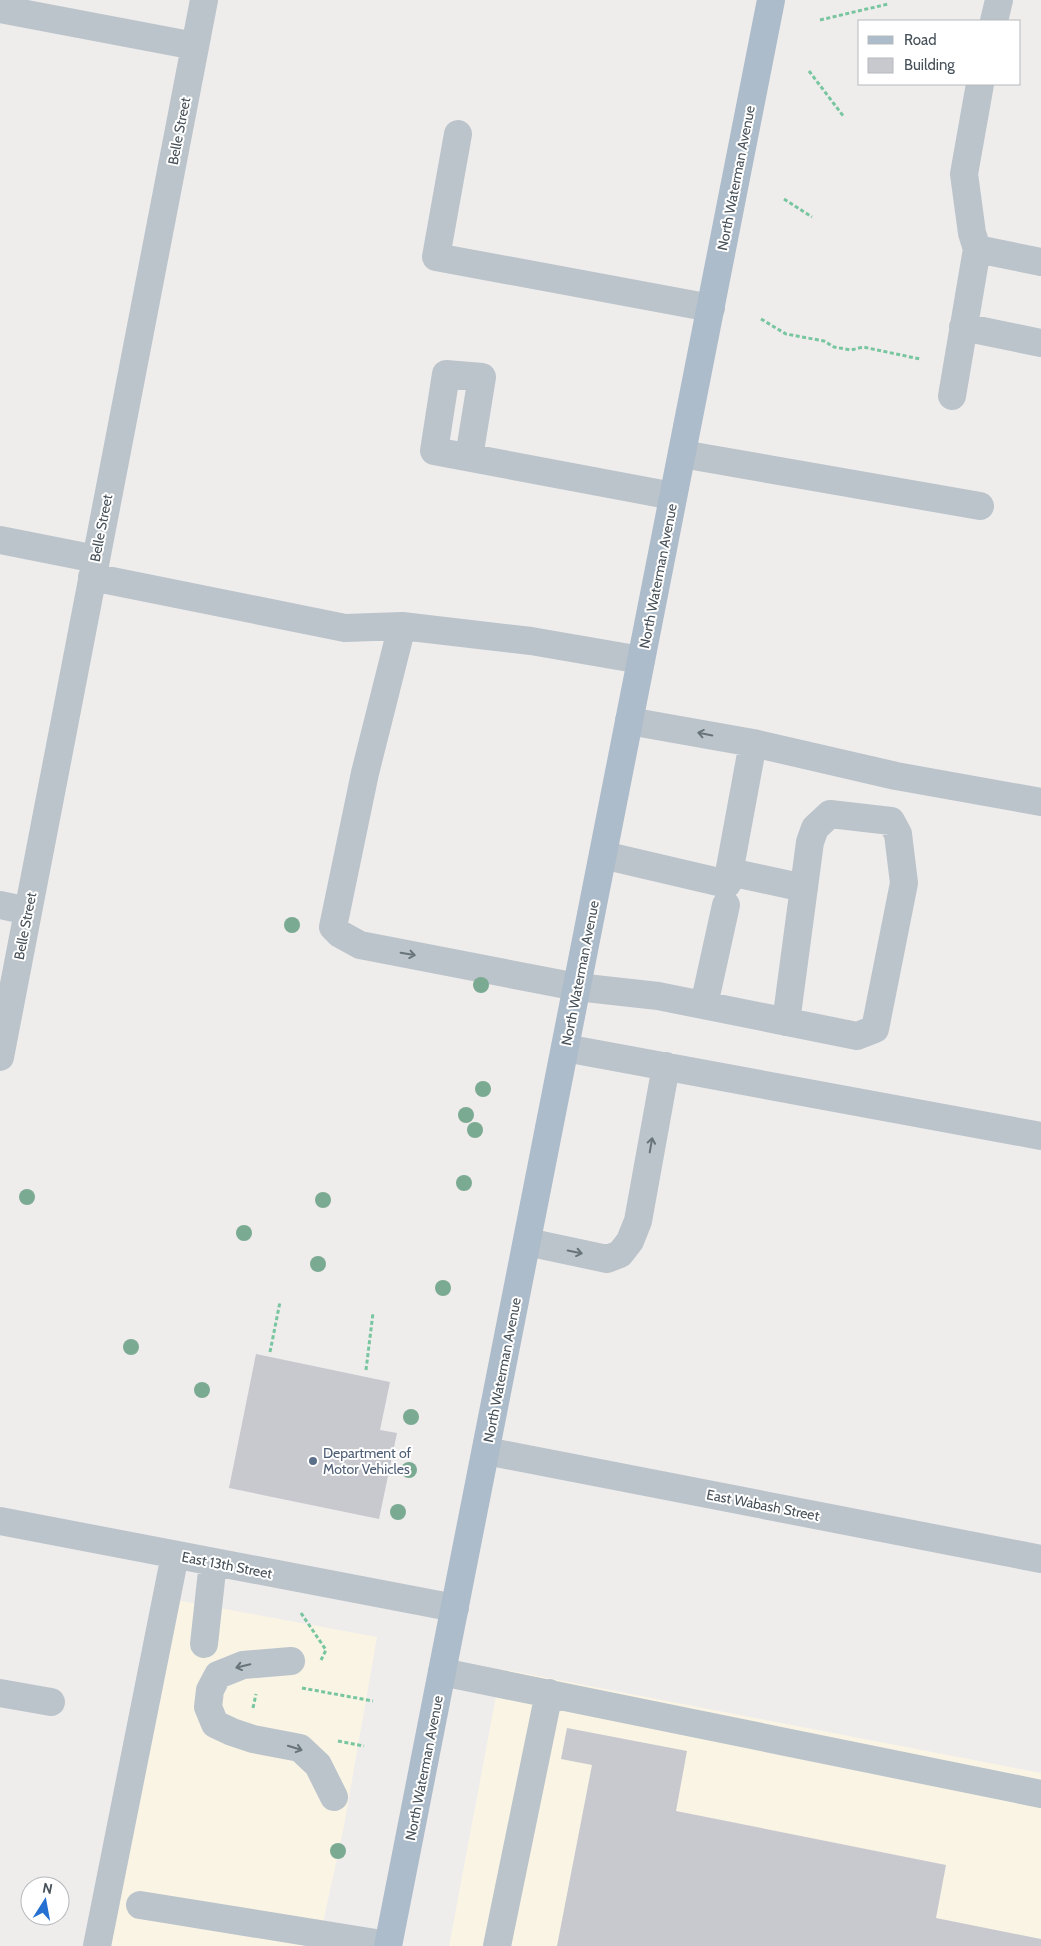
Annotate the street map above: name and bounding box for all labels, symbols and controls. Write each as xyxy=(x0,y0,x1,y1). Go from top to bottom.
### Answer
legend xyxy=(858,20,1021,85)
text: Road xyxy=(904,31,937,49)
text: Building xyxy=(904,56,955,74)
street label: Belle Street xyxy=(164,95,194,166)
street label: North Waterman Avenue xyxy=(713,104,759,252)
street label: Belle Street xyxy=(86,492,116,563)
street label: North Waterman Avenue xyxy=(635,502,681,650)
one-way arrow xyxy=(698,729,714,739)
street label: Belle Street xyxy=(10,890,40,961)
street label: North Waterman Avenue xyxy=(557,899,603,1047)
one-way arrow xyxy=(400,949,416,959)
one-way arrow xyxy=(647,1137,657,1153)
one-way arrow xyxy=(566,1248,582,1257)
street label: North Waterman Avenue xyxy=(479,1296,525,1444)
place label: Department of Motor Vehicles xyxy=(323,1444,412,1478)
marker: Department of Motor Vehicles xyxy=(307,1455,319,1467)
street label: East Wabash Street xyxy=(705,1485,821,1525)
street label: East 13th Street xyxy=(180,1547,274,1583)
one-way arrow xyxy=(235,1662,251,1671)
street label: North Waterman Avenue xyxy=(401,1694,447,1842)
one-way arrow xyxy=(286,1744,302,1754)
north arrow xyxy=(20,1876,70,1926)
text: N xyxy=(41,1878,54,1898)

